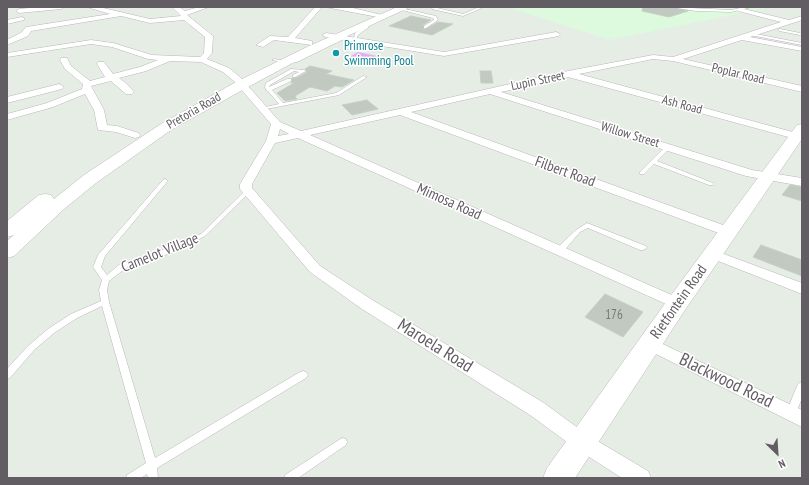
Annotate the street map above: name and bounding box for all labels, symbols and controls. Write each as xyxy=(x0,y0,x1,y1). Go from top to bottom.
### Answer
place label: Primrose Swimming Pool xyxy=(344,38,414,69)
marker: Primrose Swimming Pool xyxy=(331,48,341,58)
street label: Poplar Road xyxy=(710,60,766,88)
street label: Lupin Street xyxy=(510,68,566,94)
street label: Pretoria Road xyxy=(164,89,224,133)
street label: Ash Road xyxy=(660,92,704,118)
street label: Willow Street xyxy=(599,119,661,151)
street label: Filbert Road xyxy=(532,153,598,191)
street label: Mimosa Road xyxy=(414,180,484,224)
street label: Camelot Village xyxy=(119,229,201,277)
street label: Rietfontein Road xyxy=(647,261,711,343)
house number: 176 xyxy=(605,307,623,323)
street label: Maroela Road xyxy=(393,314,477,378)
street label: Blackwood Road xyxy=(676,349,776,413)
north arrow xyxy=(757,433,797,473)
text: N xyxy=(776,456,788,471)

